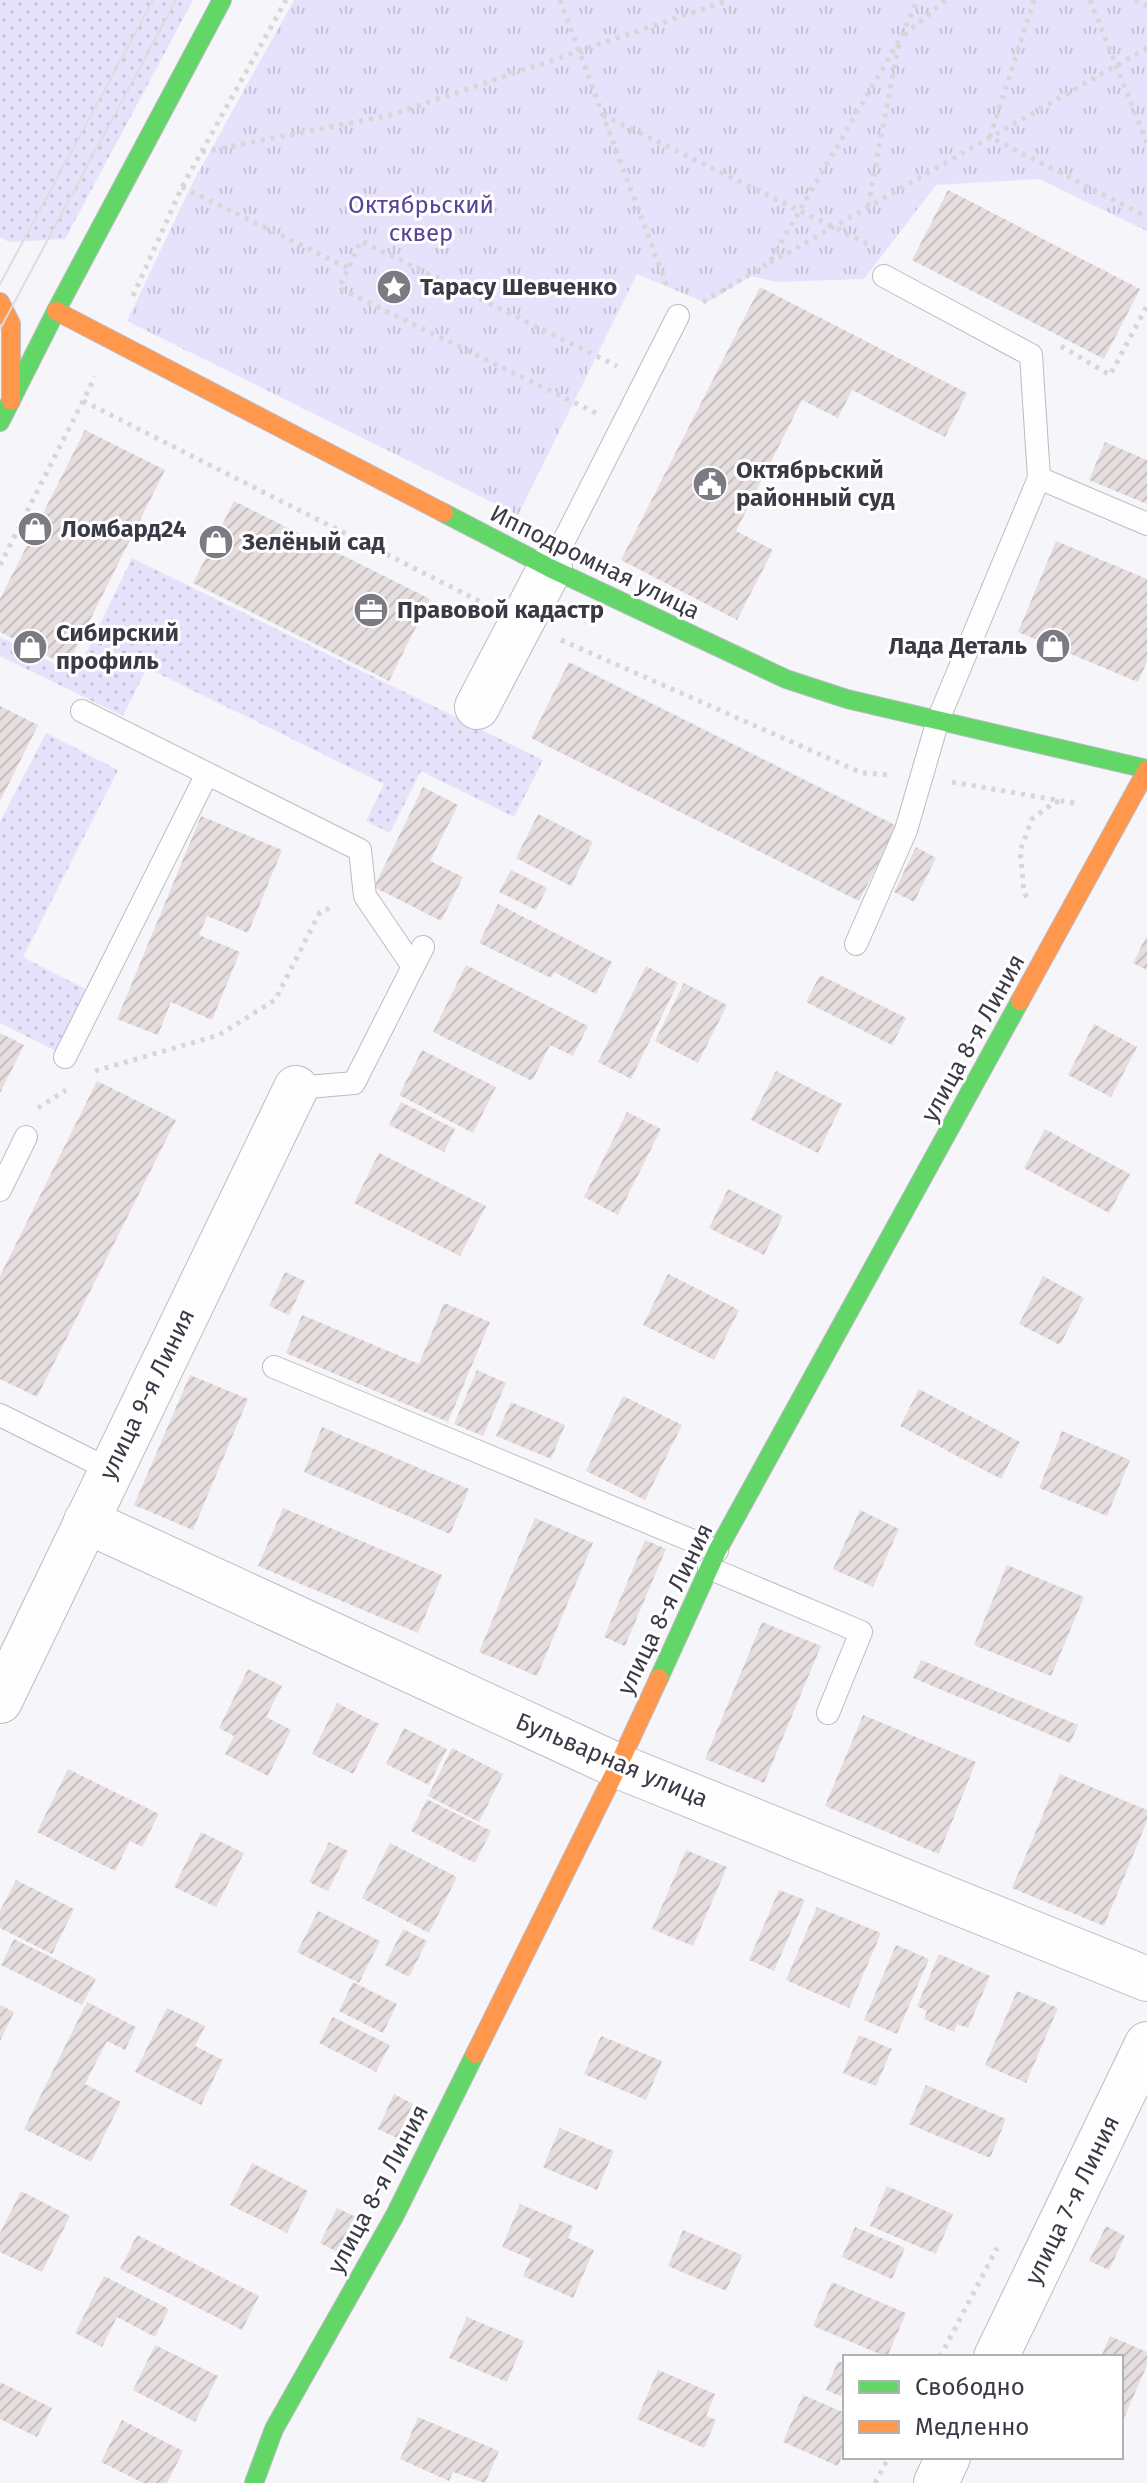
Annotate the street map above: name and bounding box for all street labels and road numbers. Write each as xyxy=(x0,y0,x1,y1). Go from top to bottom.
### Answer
street label: Ипподромная улица xyxy=(486,499,704,625)
street label: улица 8-я Линия xyxy=(915,949,1031,1127)
street label: улица 9-я Линия xyxy=(93,1304,201,1484)
street label: улица 8-я Линия xyxy=(611,1519,719,1699)
street label: Бульварная улица xyxy=(512,1707,712,1813)
street label: улица 8-я Линия xyxy=(322,2100,434,2278)
street label: улица 7-я Линия xyxy=(1019,2111,1125,2289)

